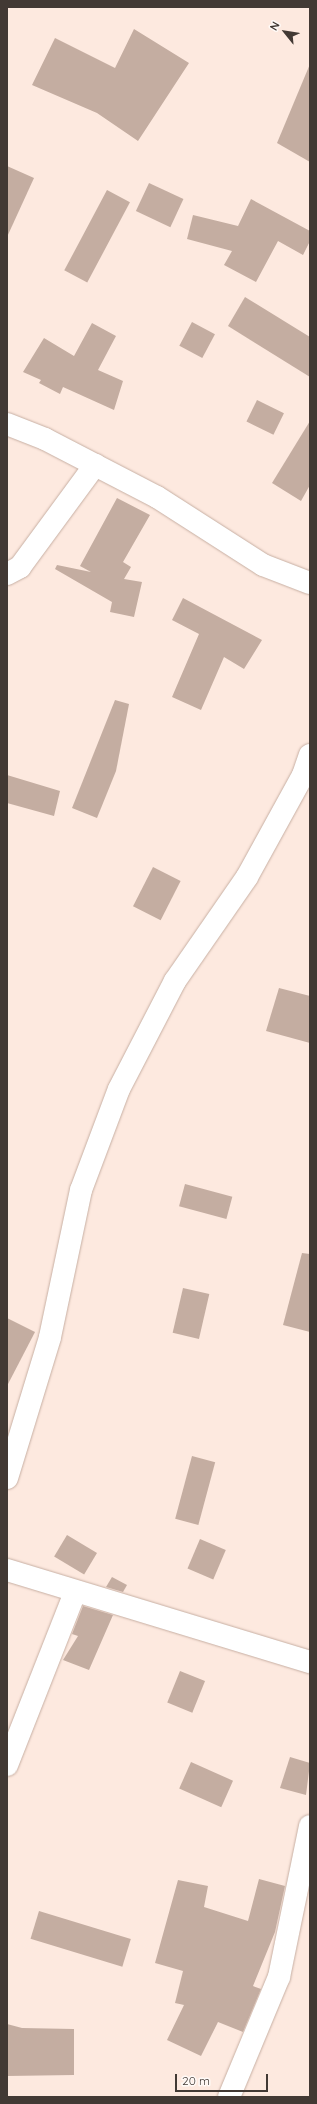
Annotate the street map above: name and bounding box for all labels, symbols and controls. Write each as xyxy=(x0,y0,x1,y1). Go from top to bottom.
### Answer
north arrow xyxy=(265,12,305,52)
text: N xyxy=(267,19,283,33)
scale bar xyxy=(177,2066,270,2092)
text: 20 m xyxy=(182,2073,210,2088)

